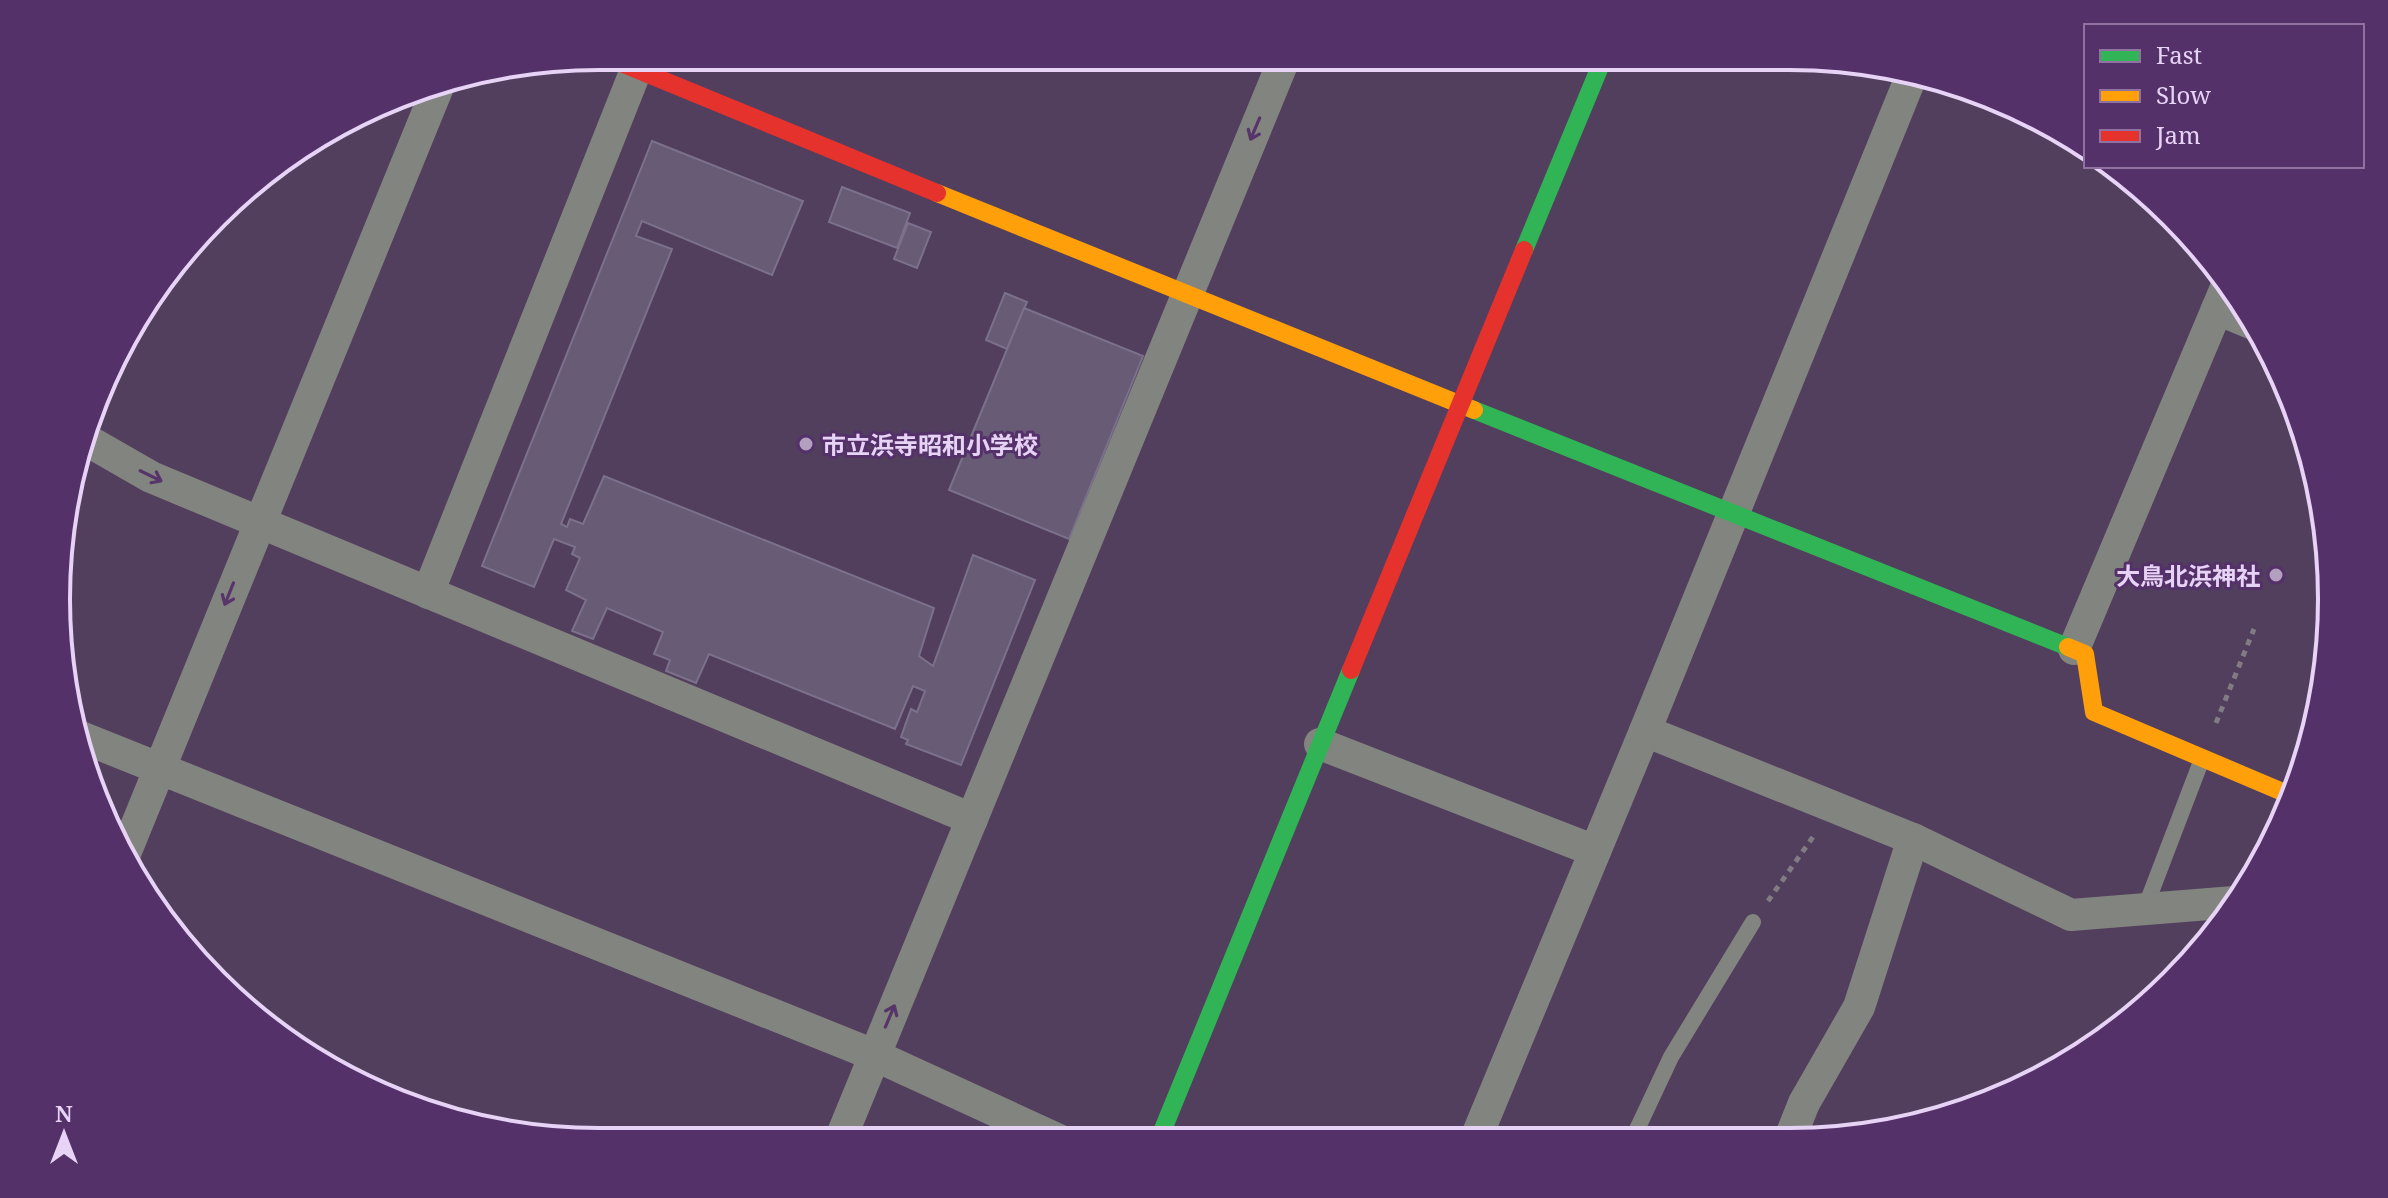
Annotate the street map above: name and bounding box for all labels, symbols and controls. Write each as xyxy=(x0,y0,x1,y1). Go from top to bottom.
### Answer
legend xyxy=(2084,24,2364,168)
text: Fast xyxy=(2156,38,2202,71)
text: Slow xyxy=(2156,78,2211,111)
one-way arrow xyxy=(1247,116,1262,141)
text: Jam xyxy=(2155,118,2201,151)
place label: 市立浜寺昭和小学校 xyxy=(822,428,1038,461)
marker: 市立浜寺昭和小学校 xyxy=(797,435,815,453)
one-way arrow xyxy=(139,469,163,484)
place label: 大鳥北浜神社 xyxy=(2116,559,2260,592)
marker: 大鳥北浜神社 xyxy=(2267,566,2285,584)
one-way arrow xyxy=(221,581,236,606)
one-way arrow xyxy=(884,1004,898,1029)
north arrow xyxy=(24,1094,104,1174)
text: N xyxy=(55,1098,73,1128)

